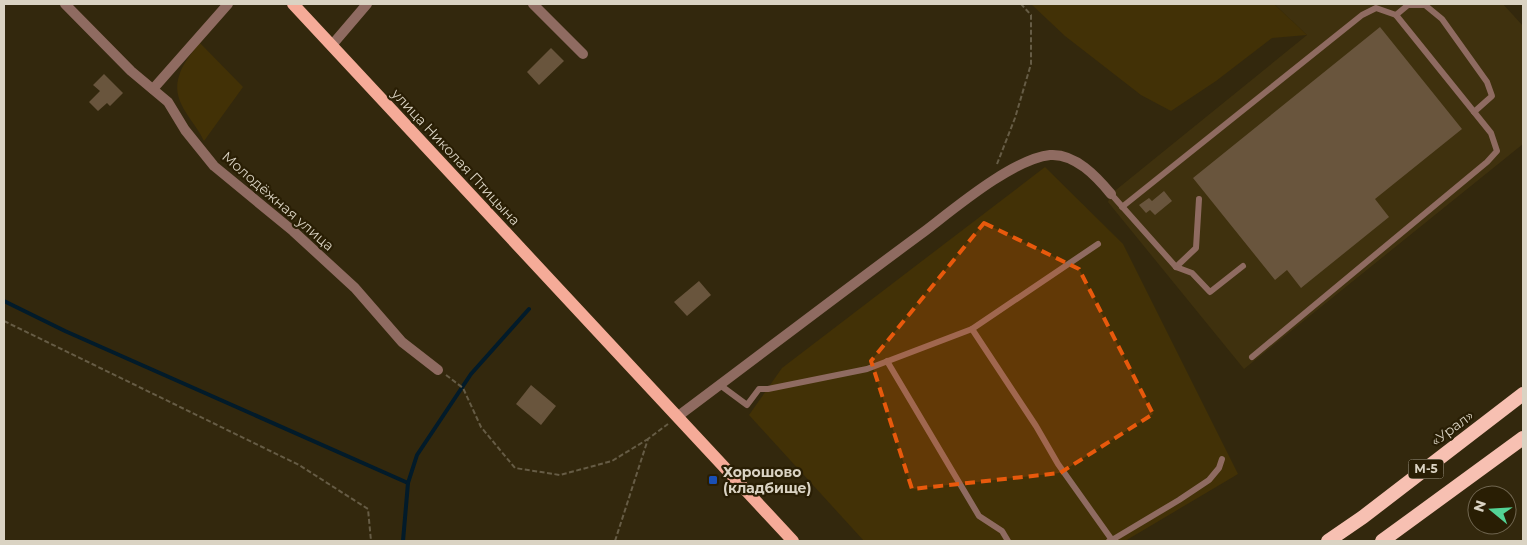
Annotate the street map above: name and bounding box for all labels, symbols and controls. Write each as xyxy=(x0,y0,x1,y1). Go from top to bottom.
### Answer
street label: улица Николая Птицына xyxy=(387,84,524,229)
street label: Молодёжная улица xyxy=(218,147,338,255)
street label: «Урал» xyxy=(1427,406,1477,450)
road number: М-5 xyxy=(1408,459,1444,478)
place label: Хорошово (кладбище) xyxy=(723,463,812,497)
marker: Хорошово (кладбище) xyxy=(707,474,719,486)
north arrow xyxy=(1467,485,1517,535)
text: N xyxy=(1469,498,1490,514)

